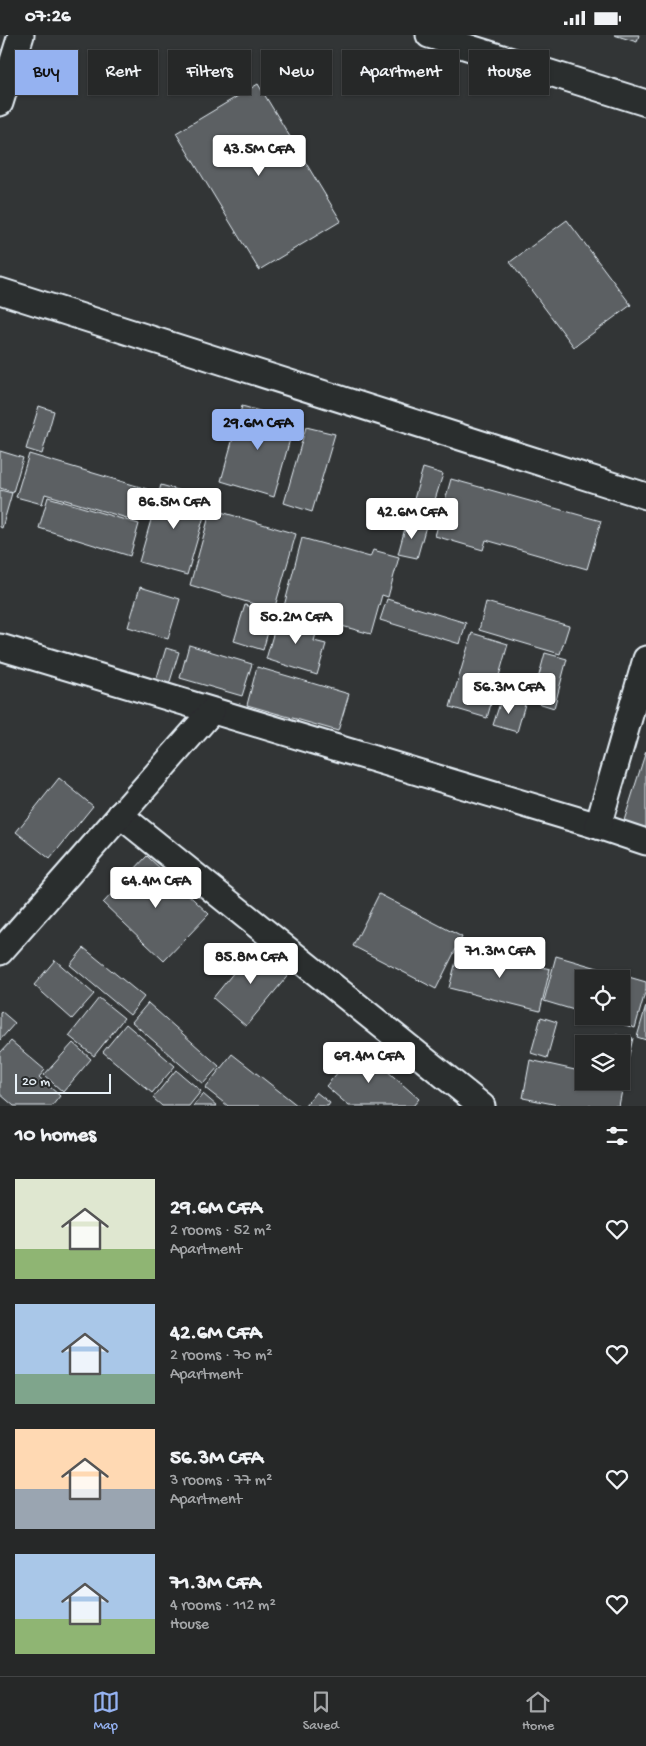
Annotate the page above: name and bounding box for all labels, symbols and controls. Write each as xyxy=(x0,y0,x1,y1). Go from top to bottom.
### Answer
text: 07:26 xyxy=(25,6,71,29)
chip: Buy xyxy=(15,50,78,95)
chip: Rent xyxy=(88,50,158,95)
chip: Filters xyxy=(168,50,251,95)
chip: New xyxy=(261,50,332,95)
chip: Apartment xyxy=(342,50,459,95)
chip: House xyxy=(469,50,549,95)
pin: 43.5M CFA xyxy=(202,135,316,177)
text: 43.5M CFA xyxy=(224,141,294,160)
pin: 29.6M CFA xyxy=(201,409,315,451)
text: 29.6M CFA xyxy=(223,415,293,434)
pin: 86.5M CFA xyxy=(117,487,231,530)
text: 86.5M CFA xyxy=(138,494,210,513)
pin: 42.6M CFA xyxy=(355,497,469,540)
text: 42.6M CFA xyxy=(377,504,447,523)
pin: 50.2M CFA xyxy=(239,603,353,645)
text: 50.2M CFA xyxy=(260,609,332,628)
pin: 56.3M CFA xyxy=(452,673,566,715)
text: 56.3M CFA xyxy=(473,679,545,698)
pin: 64.4M CFA xyxy=(99,867,213,909)
text: 64.4M CFA xyxy=(121,873,191,892)
pin: 71.3M CFA xyxy=(443,937,557,979)
pin: 85.8M CFA xyxy=(194,943,308,985)
text: 71.3M CFA xyxy=(465,943,535,962)
text: 85.8M CFA xyxy=(215,949,287,968)
map controls xyxy=(575,970,630,1090)
button: locate xyxy=(575,970,630,1025)
button: layers xyxy=(575,1035,630,1090)
pin: 69.4M CFA xyxy=(312,1041,426,1084)
text: 69.4M CFA xyxy=(334,1048,404,1067)
scale bar xyxy=(15,1071,111,1094)
text: 20 m xyxy=(22,1074,50,1091)
icon: filters xyxy=(603,1122,631,1150)
text: 10 homes xyxy=(15,1124,96,1149)
text: 29.6M CFA xyxy=(170,1197,262,1222)
icon: home xyxy=(55,1199,115,1259)
icon: heart xyxy=(603,1215,631,1243)
text: 2 rooms · 52 m² xyxy=(170,1222,272,1241)
text: Apartment xyxy=(170,1241,242,1260)
text: 42.6M CFA xyxy=(170,1322,262,1347)
icon: home xyxy=(55,1324,115,1384)
icon: heart xyxy=(603,1340,631,1368)
text: 2 rooms · 70 m² xyxy=(170,1347,273,1366)
text: Apartment xyxy=(170,1366,242,1385)
text: 56.3M CFA xyxy=(170,1447,263,1472)
icon: home xyxy=(55,1449,115,1509)
icon: heart xyxy=(603,1465,631,1493)
text: 3 rooms · 77 m² xyxy=(170,1472,272,1491)
text: Apartment xyxy=(170,1491,242,1510)
text: 71.3M CFA xyxy=(170,1572,261,1597)
icon: home xyxy=(55,1574,115,1634)
icon: heart xyxy=(603,1590,631,1618)
text: 4 rooms · 112 m² xyxy=(170,1597,276,1616)
text: House xyxy=(170,1616,209,1635)
tab: Map xyxy=(92,1688,120,1735)
tab: Saved xyxy=(303,1688,339,1735)
tab: Home xyxy=(522,1688,554,1735)

